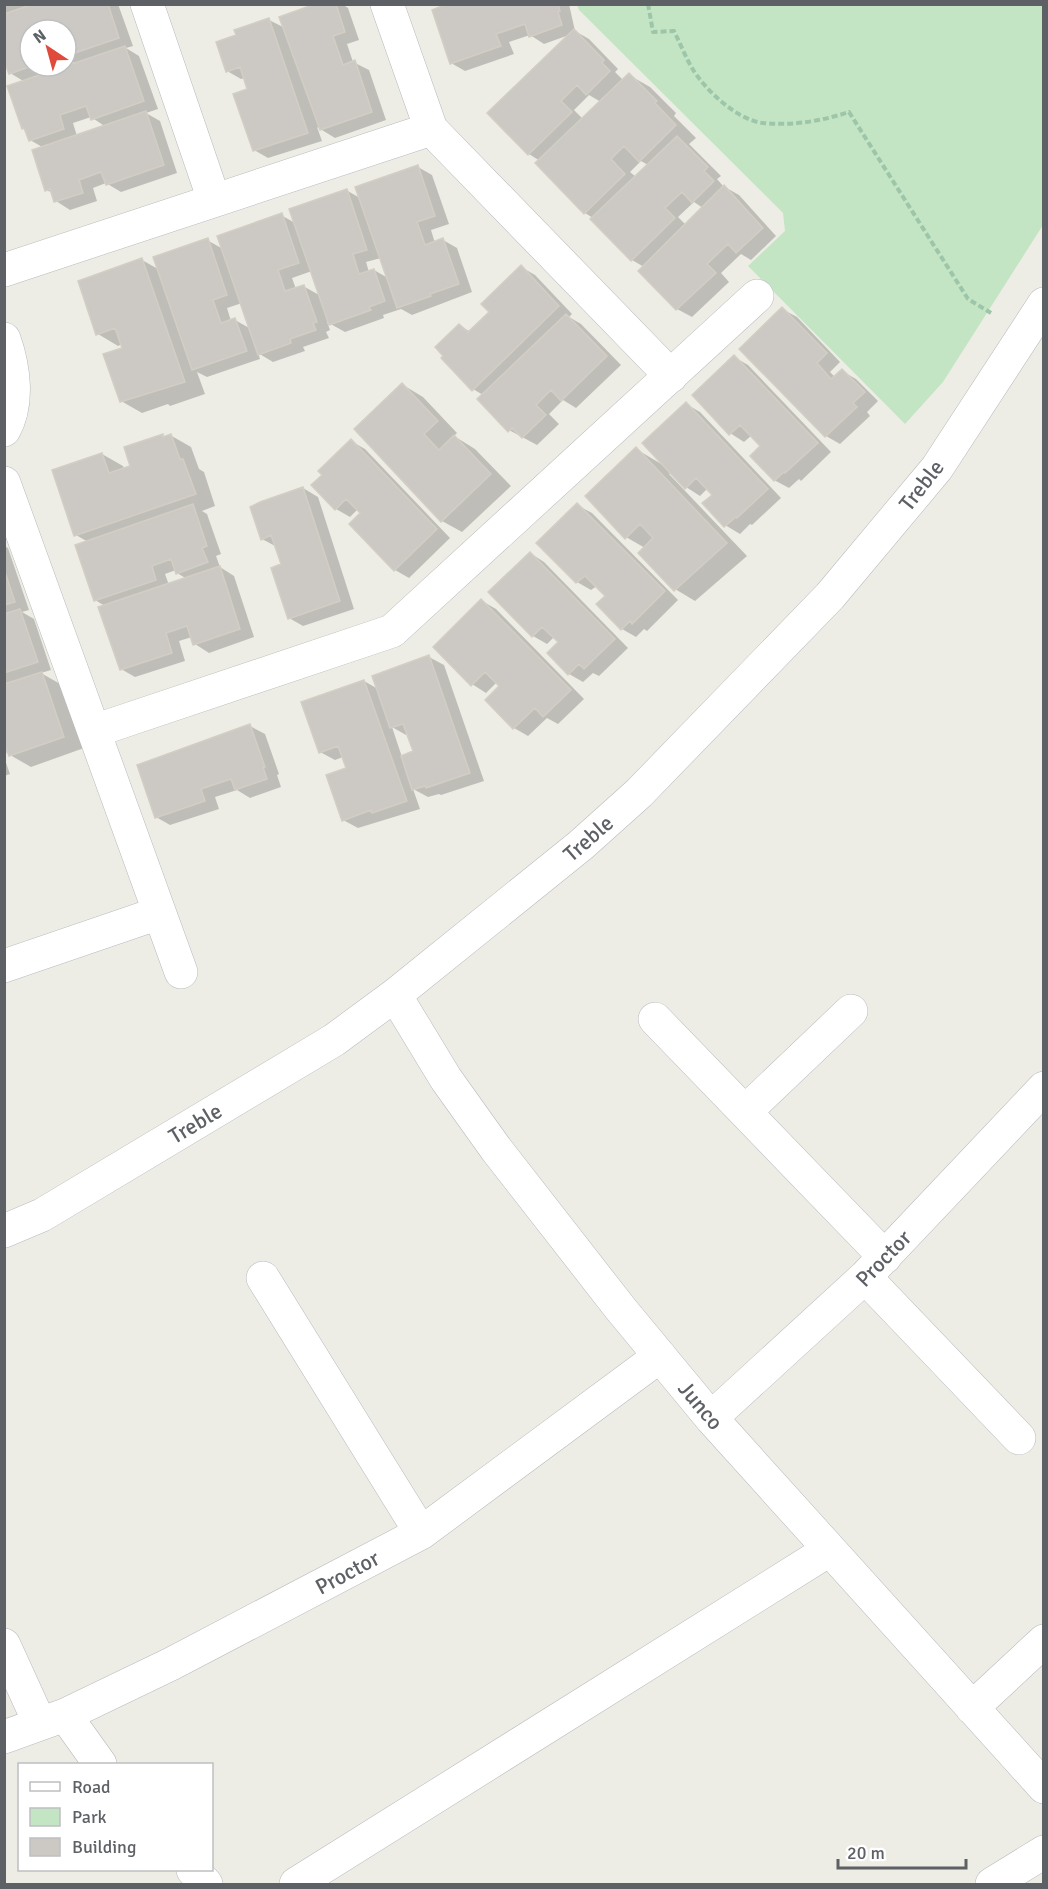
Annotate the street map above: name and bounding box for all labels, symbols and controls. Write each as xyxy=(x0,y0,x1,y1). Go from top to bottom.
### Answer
north arrow xyxy=(18,18,78,78)
text: N xyxy=(29,25,50,48)
street label: Treble xyxy=(893,454,950,516)
street label: Treble xyxy=(558,809,619,867)
street label: Treble xyxy=(164,1097,227,1150)
street label: Proctor xyxy=(850,1224,917,1292)
street label: Junco xyxy=(672,1375,729,1435)
street label: Proctor xyxy=(311,1544,384,1600)
legend xyxy=(18,1763,213,1871)
text: Road xyxy=(72,1776,111,1798)
text: Park xyxy=(72,1806,107,1828)
scale bar xyxy=(838,1832,966,1870)
text: Building xyxy=(72,1836,136,1858)
text: 20 m xyxy=(847,1842,885,1864)

